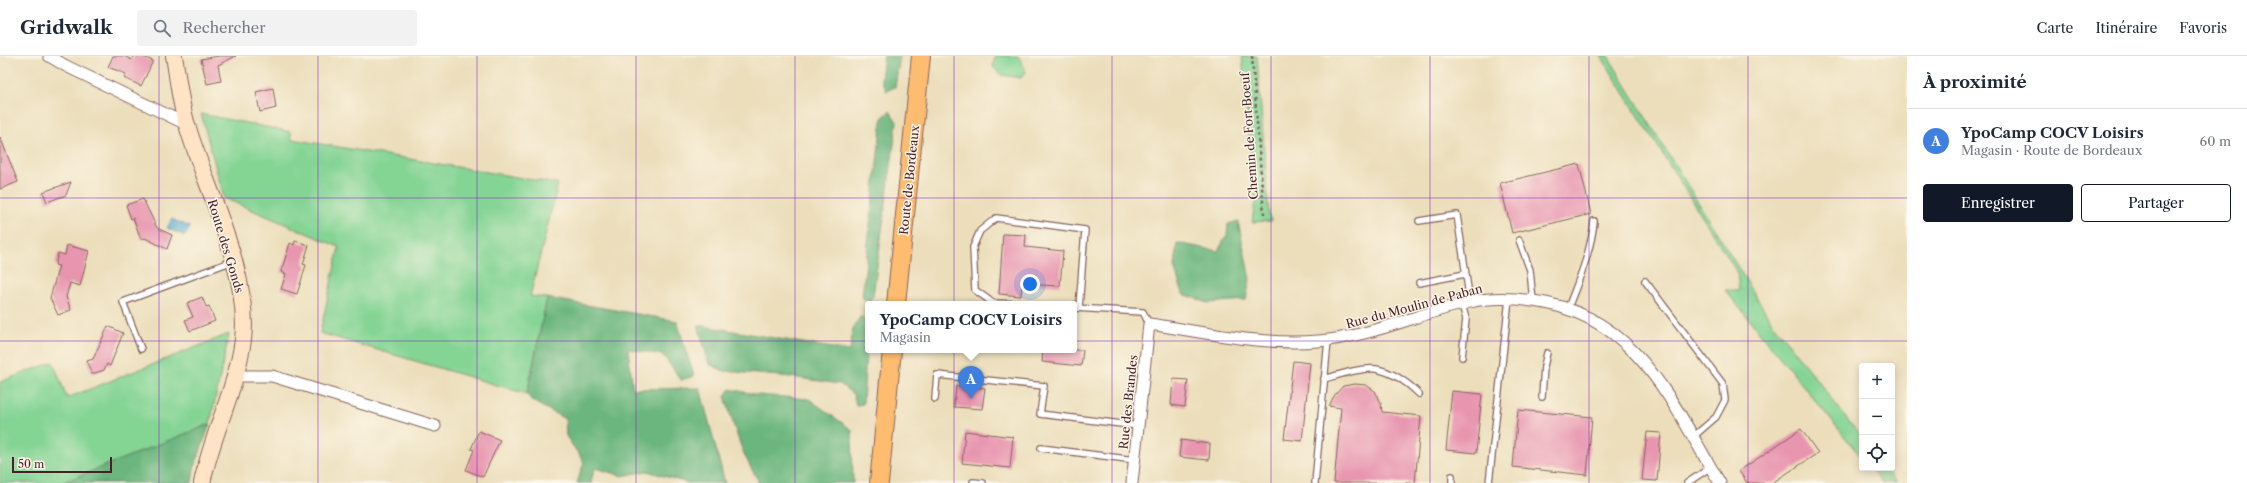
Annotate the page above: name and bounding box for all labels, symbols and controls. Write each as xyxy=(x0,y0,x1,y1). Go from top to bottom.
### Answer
search box xyxy=(137,10,417,46)
text: Gridwalk xyxy=(20,16,113,39)
icon: search xyxy=(151,17,173,39)
text: Rechercher xyxy=(183,18,266,37)
text: Carte xyxy=(2037,19,2073,37)
text: Itinéraire xyxy=(2095,19,2157,37)
text: Favoris xyxy=(2179,19,2227,37)
street label: Chemin de Fort Boeuf xyxy=(1237,70,1261,200)
text: À proximité xyxy=(1923,72,2027,92)
text: YpoCamp COCV Loisirs xyxy=(1961,123,2144,142)
street label: Route de Bordeaux xyxy=(896,124,922,236)
text: A xyxy=(1931,133,1941,149)
text: 60 m xyxy=(2200,133,2231,149)
text: Magasin · Route de Bordeaux xyxy=(1961,142,2142,158)
button: Enregistrer xyxy=(1923,184,2073,222)
button: Partager xyxy=(2081,184,2231,222)
street label: Route des Gonds xyxy=(205,197,247,295)
your location xyxy=(1020,274,1040,294)
street label: Rue du Moulin de Paban xyxy=(1344,280,1484,331)
popup xyxy=(865,301,1077,353)
text: YpoCamp COCV Loisirs xyxy=(880,310,1062,329)
text: Magasin xyxy=(880,329,931,345)
street label: Rue des Brandes xyxy=(1116,354,1140,450)
map controls xyxy=(1859,363,1895,471)
button: + xyxy=(1859,363,1895,399)
pin: A xyxy=(958,366,984,399)
button: − xyxy=(1859,399,1895,435)
button: locate xyxy=(1859,435,1895,471)
scale bar xyxy=(12,455,112,474)
text: 50 m xyxy=(18,457,44,471)

